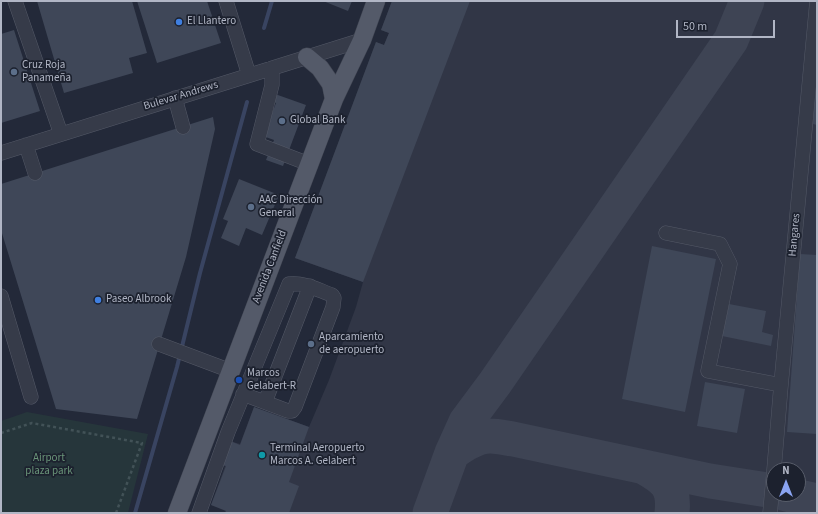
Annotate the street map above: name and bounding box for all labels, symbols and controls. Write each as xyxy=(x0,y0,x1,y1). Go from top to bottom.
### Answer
scale bar xyxy=(678,12,777,38)
place label: El Llantero xyxy=(187,15,236,29)
marker: El Llantero xyxy=(174,17,184,27)
text: 50 m xyxy=(683,18,707,35)
place label: Cruz Roja Panameña xyxy=(22,59,71,85)
marker: Cruz Roja Panameña xyxy=(9,67,19,77)
street label: Bulevar Andrews xyxy=(142,78,220,114)
place label: Global Bank xyxy=(290,114,346,128)
marker: Global Bank xyxy=(277,116,287,126)
place label: AAC Dirección General xyxy=(259,194,322,220)
marker: AAC Dirección General xyxy=(246,202,256,212)
street label: Hangares xyxy=(787,213,803,257)
street label: Avenida Canfield xyxy=(250,229,290,305)
place label: Paseo Albrook xyxy=(106,293,171,307)
marker: Paseo Albrook xyxy=(93,295,103,305)
place label: Aparcamiento de aeropuerto xyxy=(319,331,384,357)
marker: Aparcamiento de aeropuerto xyxy=(306,339,316,349)
place label: Marcos Gelabert-R xyxy=(247,367,296,393)
marker: Marcos Gelabert-R xyxy=(234,375,244,385)
place label: Terminal Aeropuerto Marcos A. Gelabert xyxy=(270,442,365,468)
marker: Terminal Aeropuerto Marcos A. Gelabert xyxy=(257,450,267,460)
park label: Airport plaza park xyxy=(25,452,73,478)
north arrow xyxy=(766,462,806,502)
text: N xyxy=(782,463,790,478)

